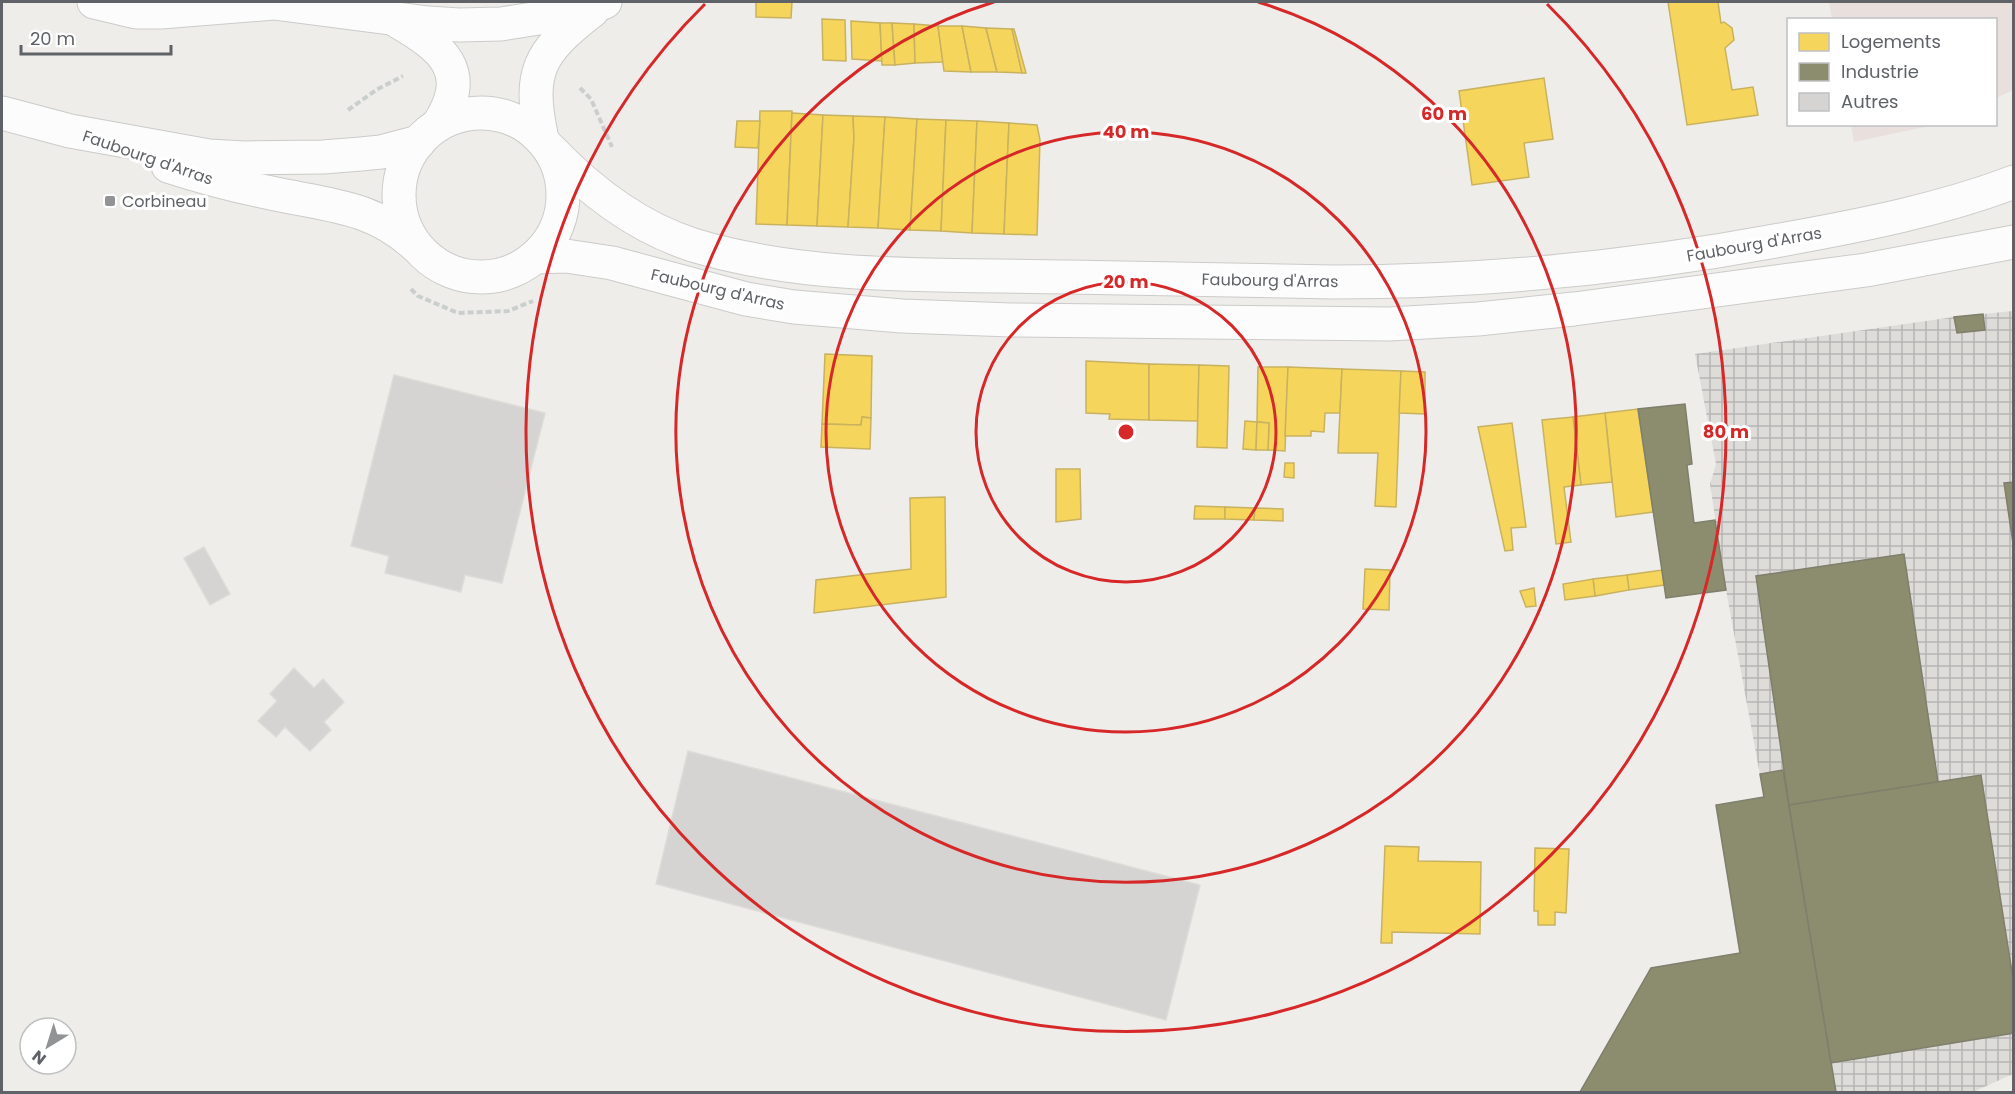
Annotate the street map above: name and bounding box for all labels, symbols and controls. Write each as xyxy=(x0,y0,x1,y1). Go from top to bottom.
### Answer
scale bar xyxy=(21,18,171,56)
legend xyxy=(1787,18,1997,126)
text: 20 m xyxy=(30,26,75,51)
text: Logements xyxy=(1841,29,1941,54)
text: Industrie xyxy=(1841,59,1919,84)
text: Autres xyxy=(1841,89,1898,114)
text: 60 m xyxy=(1421,101,1467,126)
text: 40 m xyxy=(1103,119,1149,144)
street label: Faubourg d'Arras xyxy=(79,124,216,191)
place label: Corbineau xyxy=(122,190,207,213)
marker: Corbineau xyxy=(103,194,117,208)
street label: Faubourg d'Arras xyxy=(1685,221,1823,268)
street label: Faubourg d'Arras xyxy=(649,263,787,316)
street label: Faubourg d'Arras xyxy=(1201,268,1339,293)
text: 20 m xyxy=(1104,269,1148,294)
text: 80 m xyxy=(1703,419,1749,444)
centre of rings xyxy=(1116,422,1136,442)
north arrow xyxy=(18,1016,78,1076)
text: N xyxy=(27,1045,51,1070)

